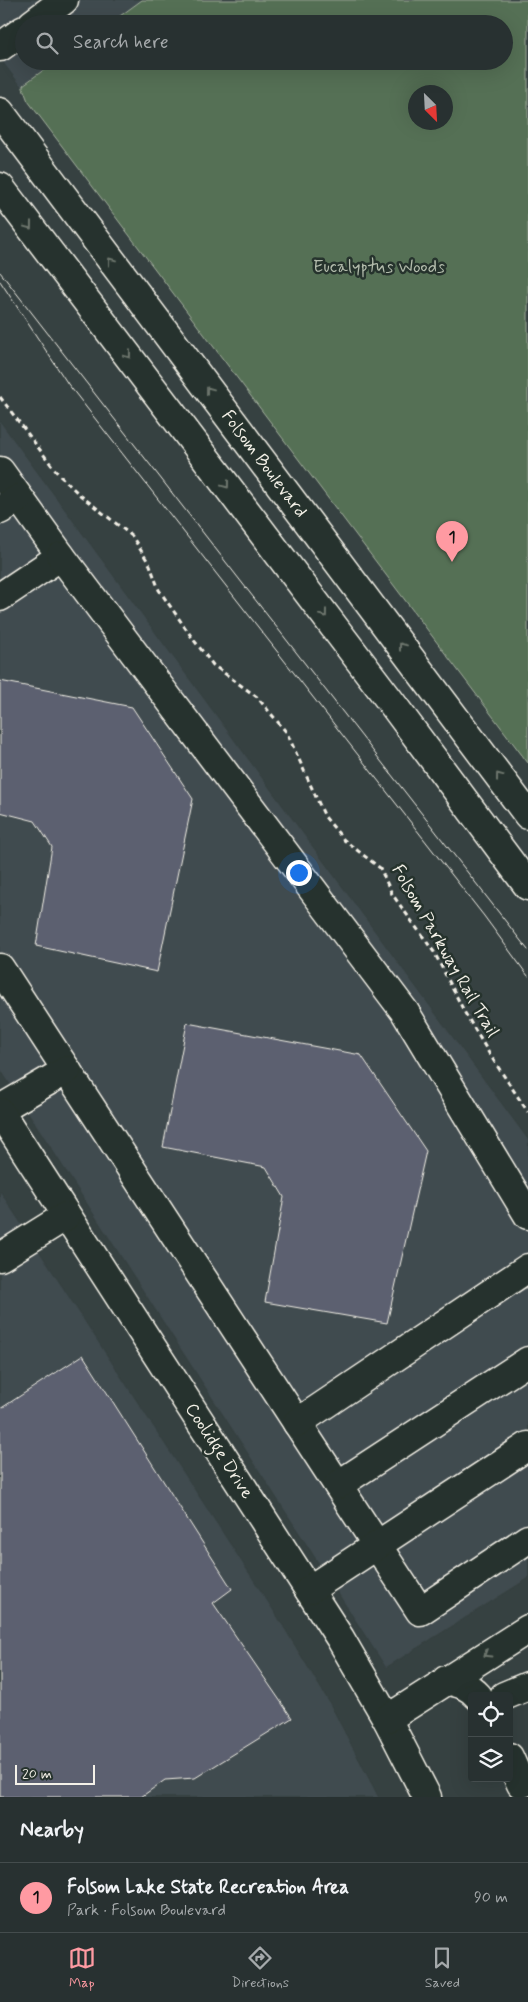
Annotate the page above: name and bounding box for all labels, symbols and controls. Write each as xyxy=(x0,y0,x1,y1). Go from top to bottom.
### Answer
search box xyxy=(15,15,513,70)
icon: search xyxy=(33,29,61,57)
text: Search here xyxy=(73,30,169,55)
north arrow xyxy=(408,85,453,130)
one-way arrow xyxy=(24,220,32,229)
park label: Eucalyptus Woods xyxy=(313,255,445,279)
one-way arrow xyxy=(108,257,117,267)
one-way arrow xyxy=(122,349,130,358)
one-way arrow xyxy=(206,386,215,396)
street label: Folsom Boulevard xyxy=(216,405,312,523)
one-way arrow xyxy=(220,479,229,489)
pin: 1 xyxy=(436,521,468,562)
one-way arrow xyxy=(319,608,327,617)
one-way arrow xyxy=(399,642,408,652)
one-way arrow xyxy=(496,772,505,782)
your location xyxy=(286,860,312,886)
street label: Folsom Parkway Rail Trail xyxy=(386,860,504,1042)
street label: Coolidge Drive xyxy=(177,1398,259,1505)
one-way arrow xyxy=(483,1648,492,1658)
map controls xyxy=(468,1692,513,1782)
button: locate xyxy=(468,1692,513,1737)
button: layers xyxy=(468,1737,513,1782)
scale bar xyxy=(15,1762,95,1785)
text: 20 m xyxy=(22,1765,52,1783)
text: Nearby xyxy=(20,1816,84,1844)
text: Folsom Lake State Recreation Area xyxy=(67,1875,349,1900)
text: 1 xyxy=(32,1887,40,1908)
text: 90 m xyxy=(474,1887,508,1908)
text: Park · Folsom Boulevard xyxy=(67,1900,226,1921)
tab: Map xyxy=(68,1944,96,1992)
tab: Directions xyxy=(232,1944,289,1992)
tab: Saved xyxy=(425,1944,460,1992)

